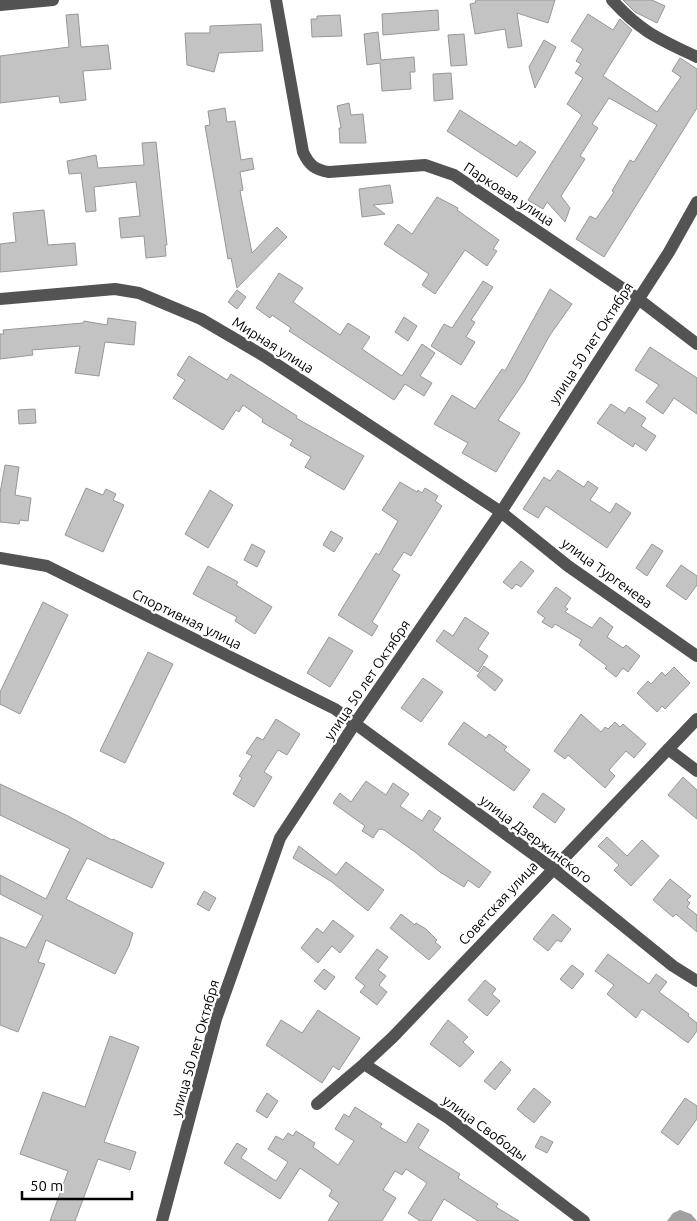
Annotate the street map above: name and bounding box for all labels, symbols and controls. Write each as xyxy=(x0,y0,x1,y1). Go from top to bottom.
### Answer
street label: Парковая улица xyxy=(461,159,557,229)
street label: улица 50 лет Октября xyxy=(546,279,636,407)
street label: Мирная улица xyxy=(229,314,317,376)
street label: улица Тургенева xyxy=(558,535,656,611)
street label: Спортивная улица xyxy=(130,586,244,652)
street label: улица 50 лет Октября xyxy=(321,617,413,743)
street label: улица Дзержинского xyxy=(477,792,595,886)
street label: Советская улица xyxy=(455,858,541,948)
street label: улица 50 лет Октября xyxy=(168,978,222,1118)
street label: улица Свободы xyxy=(439,1092,531,1164)
scale bar xyxy=(22,1168,132,1200)
text: 50 m xyxy=(30,1177,63,1194)

